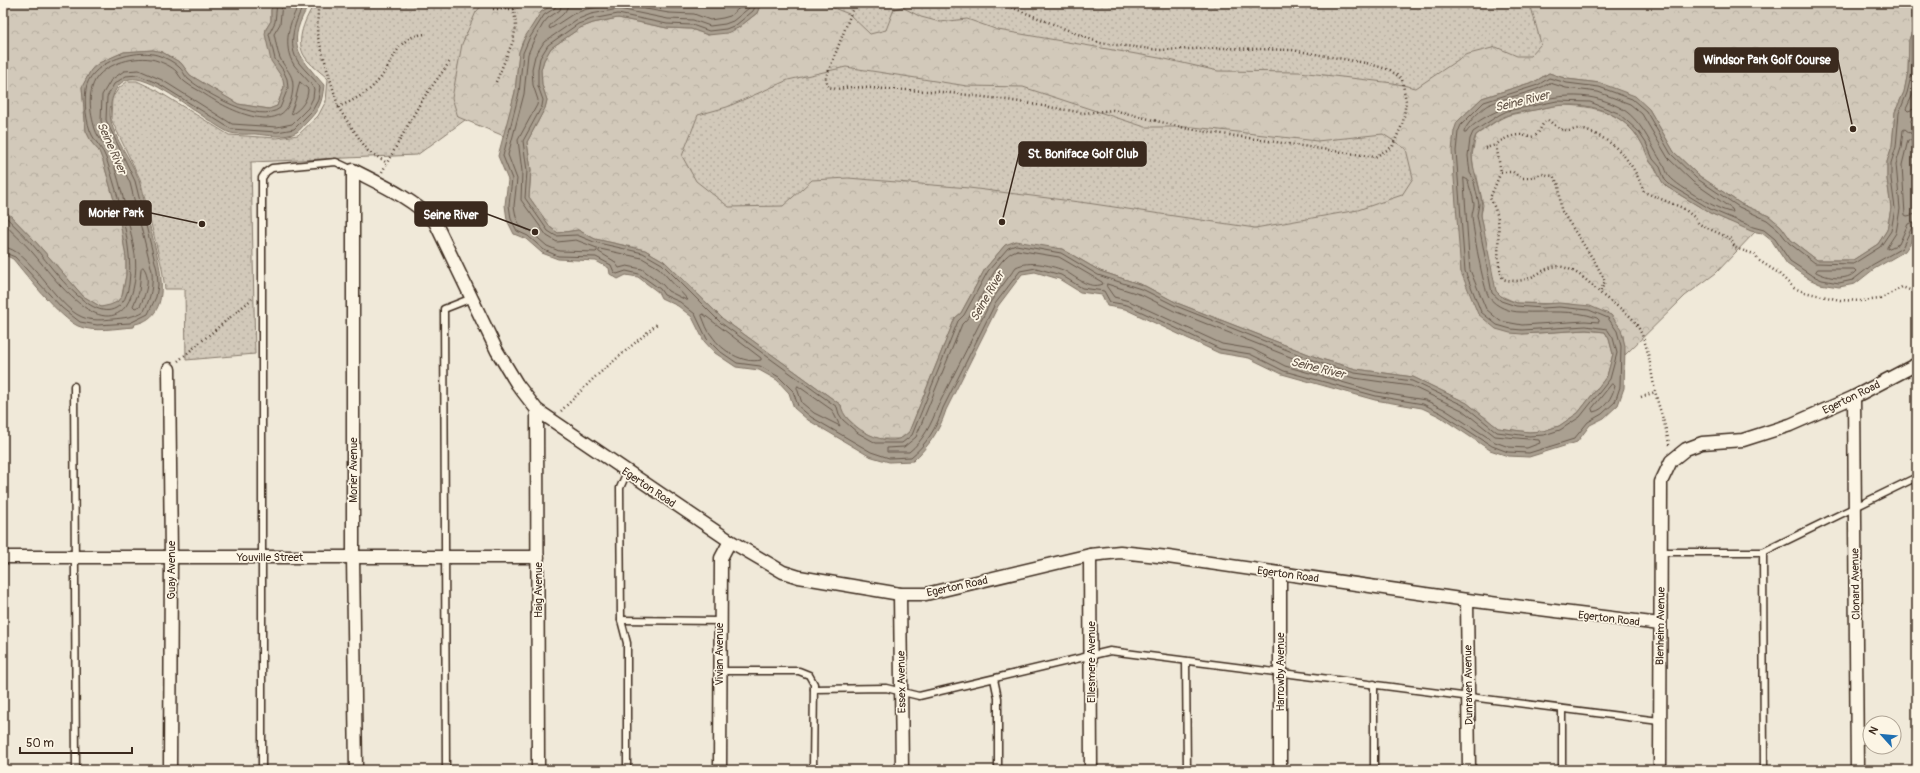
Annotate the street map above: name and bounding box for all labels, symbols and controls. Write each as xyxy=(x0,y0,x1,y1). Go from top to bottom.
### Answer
callout: Windsor Park Golf Course xyxy=(1695,48,1838,72)
text: Windsor Park Golf Course xyxy=(1703,53,1832,68)
water label: Seine River xyxy=(1493,87,1552,115)
water label: Seine River xyxy=(93,120,130,178)
callout: St. Boniface Golf Club xyxy=(1019,142,1146,166)
text: St. Boniface Golf Club xyxy=(1028,147,1138,162)
callout: Morier Park xyxy=(80,201,151,225)
callout: Seine River xyxy=(415,202,487,226)
text: Morier Park xyxy=(88,206,145,221)
text: Seine River xyxy=(423,208,479,223)
water label: Seine River xyxy=(967,267,1009,324)
water label: Seine River xyxy=(1289,355,1348,383)
street label: Egerton Road xyxy=(1820,378,1882,417)
street label: Morier Avenue xyxy=(347,437,360,503)
street label: Egerton Road xyxy=(619,465,678,510)
street label: Guay Avenue xyxy=(165,540,178,599)
street label: Clonard Avenue xyxy=(1848,547,1863,620)
street label: Youville Street xyxy=(236,551,304,564)
street label: Haig Avenue xyxy=(532,562,545,618)
street label: Egerton Road xyxy=(1256,564,1320,585)
street label: Egerton Road xyxy=(925,574,989,599)
street label: Blenheim Avenue xyxy=(1653,586,1668,665)
street label: Egerton Road xyxy=(1577,608,1641,629)
street label: Ellesmere Avenue xyxy=(1085,621,1098,703)
street label: Vivian Avenue xyxy=(713,622,726,686)
street label: Harrowby Avenue xyxy=(1274,632,1287,712)
street label: Dunraven Avenue xyxy=(1461,644,1476,725)
street label: Essex Avenue xyxy=(894,650,909,713)
north arrow xyxy=(1862,715,1902,755)
text: N xyxy=(1866,724,1881,737)
scale bar xyxy=(20,729,132,755)
text: 50 m xyxy=(26,736,54,751)

